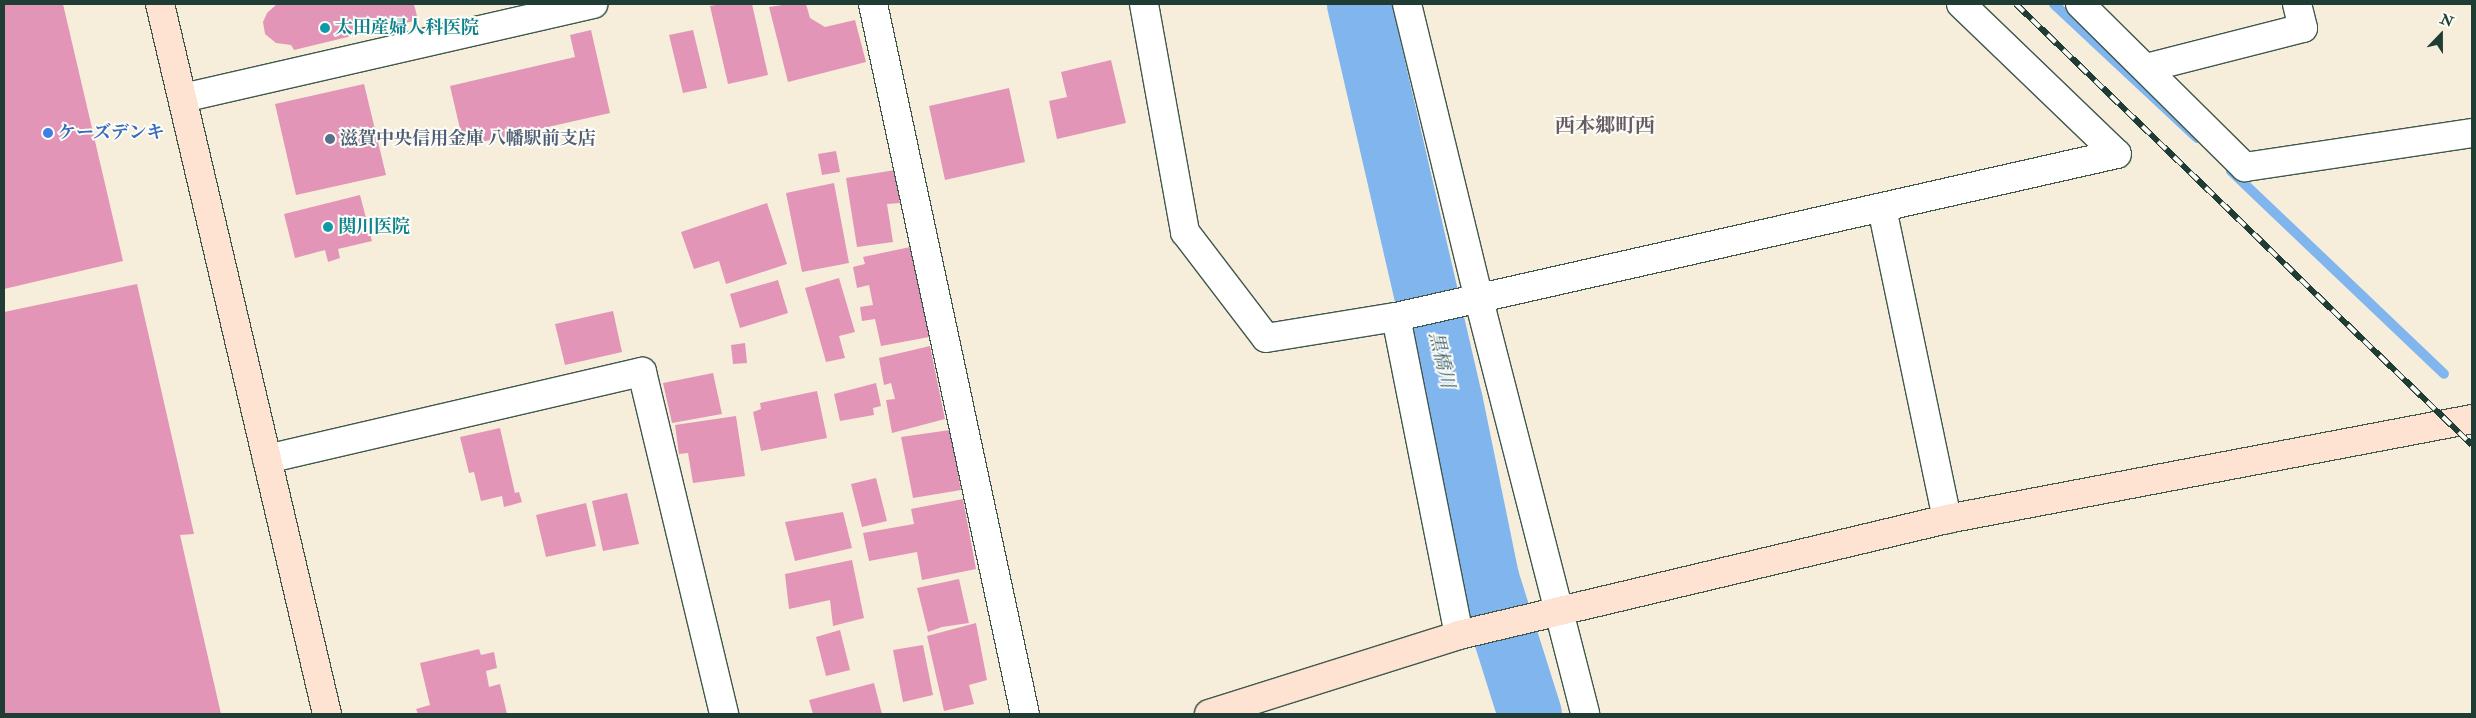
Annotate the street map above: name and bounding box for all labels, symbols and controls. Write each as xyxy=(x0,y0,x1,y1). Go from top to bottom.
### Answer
north arrow xyxy=(2416,10,2466,60)
text: N xyxy=(2438,10,2456,31)
place label: 太田産婦人科医院 xyxy=(335,17,479,39)
marker: 太田産婦人科医院 xyxy=(319,22,331,34)
district label: 西本郷町西 xyxy=(1555,113,1655,137)
place label: ケーズデンキ xyxy=(58,122,166,144)
marker: ケーズデンキ xyxy=(42,127,54,139)
place label: 滋賀中央信用金庫 八幡駅前支店 xyxy=(340,128,596,150)
marker: 滋賀中央信用金庫 八幡駅前支店 xyxy=(324,133,336,145)
place label: 関川医院 xyxy=(338,216,410,238)
marker: 関川医院 xyxy=(322,221,334,233)
water label: 黒橋川 xyxy=(1423,330,1459,390)

